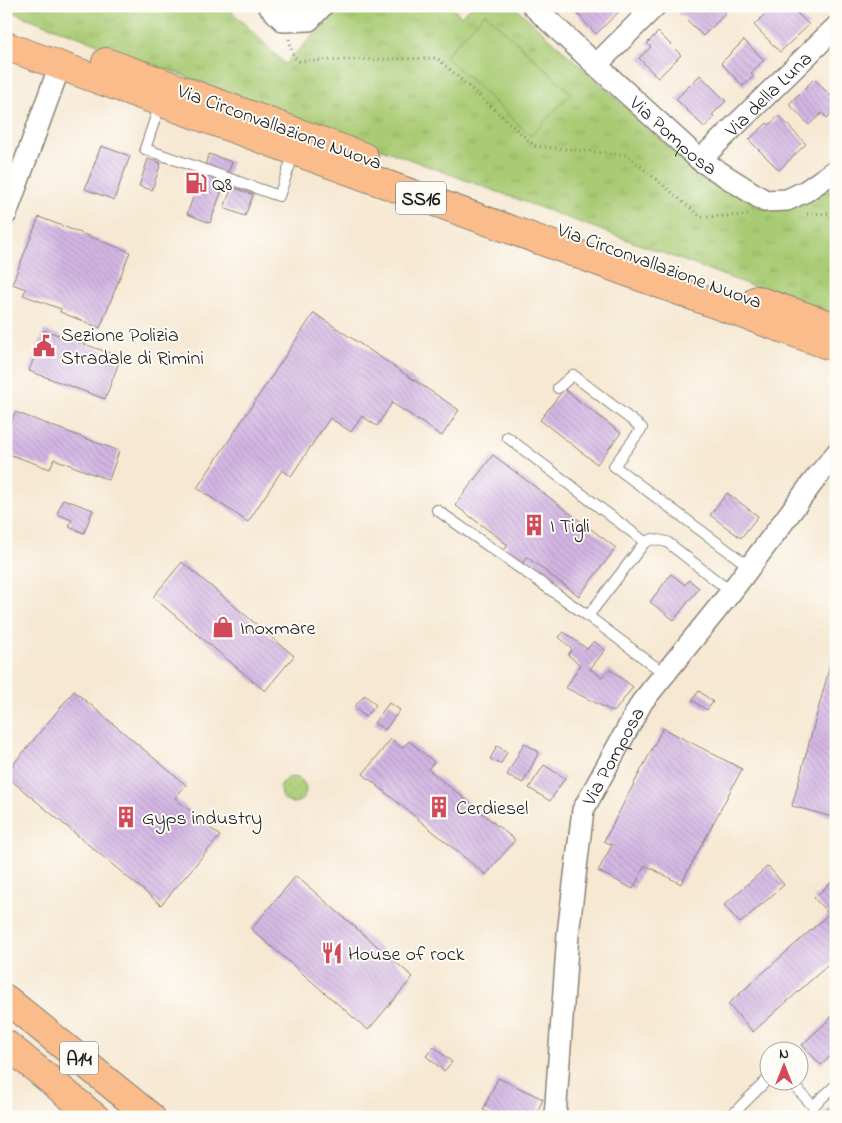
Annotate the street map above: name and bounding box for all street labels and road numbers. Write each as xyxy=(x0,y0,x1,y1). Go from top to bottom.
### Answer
street label: Via della Luna xyxy=(719,46,820,146)
street label: Via Circonvallazione Nuova xyxy=(172,77,385,179)
street label: Via Pomposa xyxy=(621,89,722,184)
road number: SS16 xyxy=(396,182,446,214)
street label: Via Circonvallazione Nuova xyxy=(552,216,765,318)
street label: Via Pomposa xyxy=(576,703,653,813)
road number: A14 xyxy=(60,1042,98,1074)

